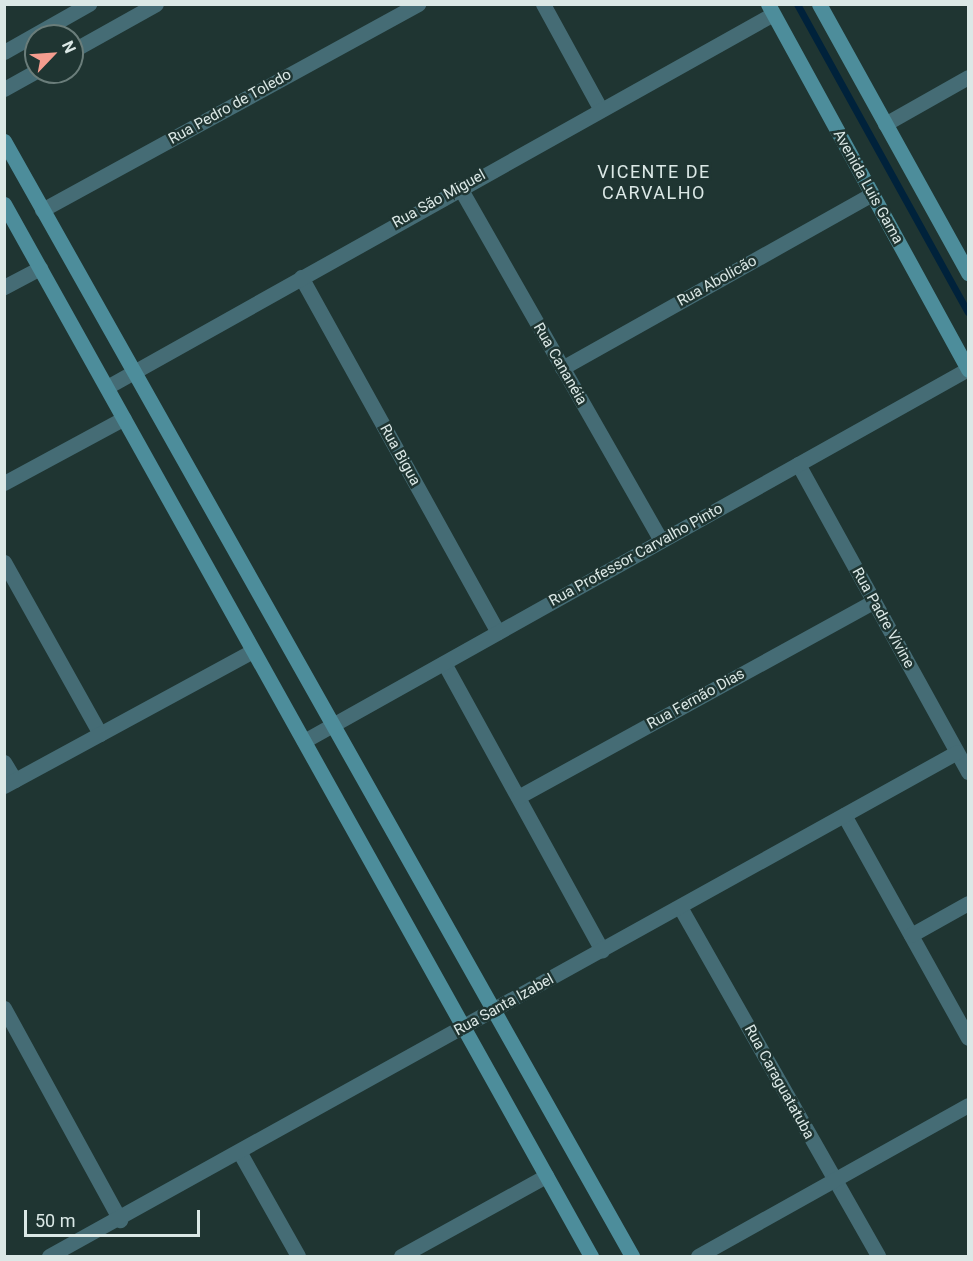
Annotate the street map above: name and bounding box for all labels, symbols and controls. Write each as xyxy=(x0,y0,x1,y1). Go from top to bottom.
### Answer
north arrow xyxy=(24,24,84,84)
text: N xyxy=(58,38,80,56)
street label: Rua Pedro de Toledo xyxy=(165,66,295,148)
street label: Avenida Luis Gama xyxy=(829,127,907,247)
district label: VICENTE DE CARVALHO xyxy=(597,162,711,204)
street label: Rua São Miguel xyxy=(389,166,489,232)
street label: Rua Abolicão xyxy=(674,252,760,310)
street label: Rua Cananéia xyxy=(529,320,591,408)
street label: Rua Bigua xyxy=(376,421,424,489)
street label: Rua Professor Carvalho Pinto xyxy=(546,500,726,610)
street label: Rua Padre Vivine xyxy=(848,565,918,671)
street label: Rua Fernão Dias xyxy=(644,665,748,733)
street label: Rua Santa Izabel xyxy=(451,970,557,1040)
street label: Rua Caraguatatuba xyxy=(740,1022,818,1142)
scale bar xyxy=(27,1198,202,1236)
text: 50 m xyxy=(35,1210,75,1231)

